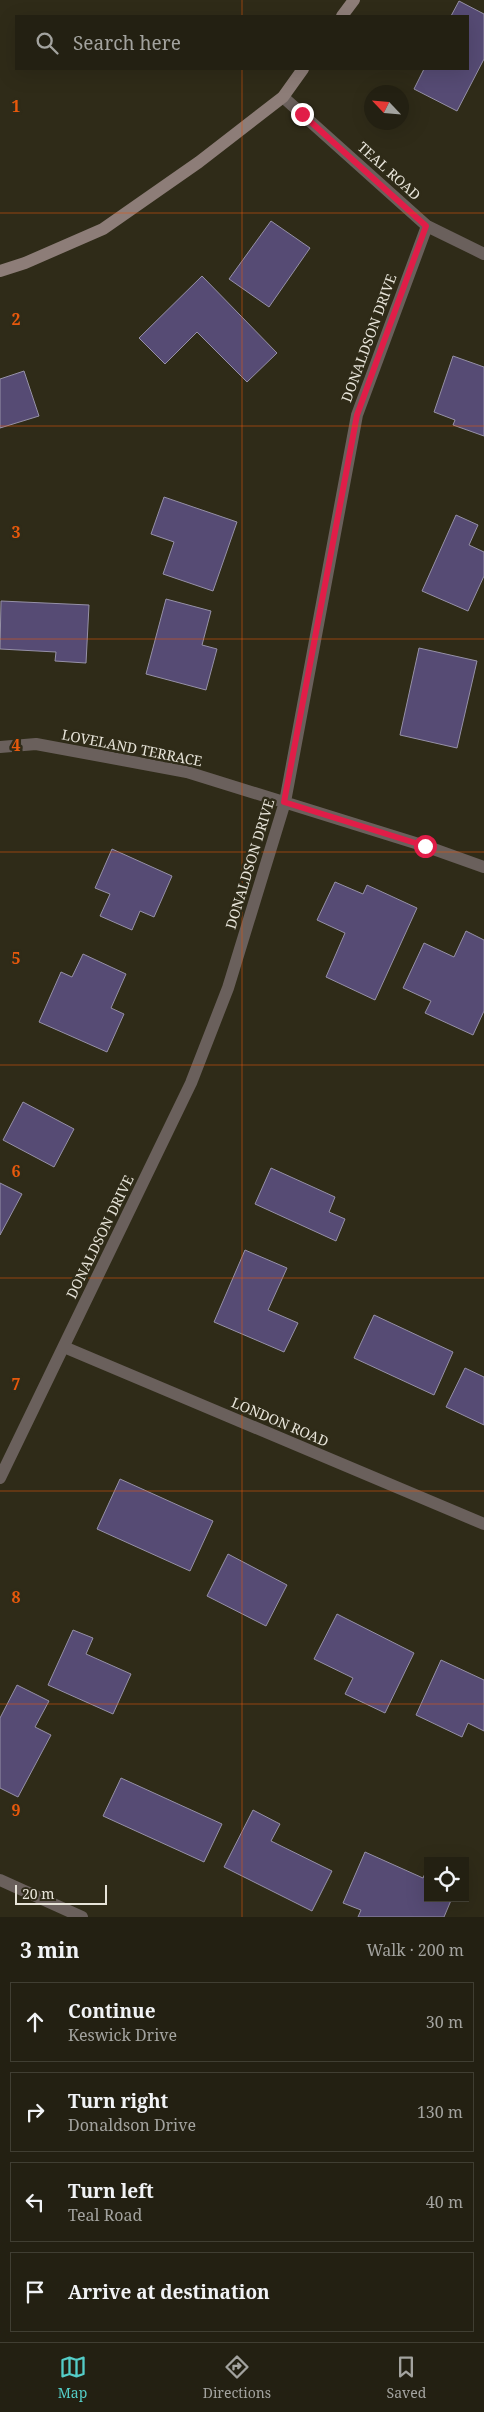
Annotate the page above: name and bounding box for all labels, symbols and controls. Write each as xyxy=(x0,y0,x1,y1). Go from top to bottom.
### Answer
search box xyxy=(15,15,469,70)
icon: search xyxy=(33,29,61,57)
text: Search here xyxy=(73,30,181,56)
north arrow xyxy=(364,85,409,130)
text: 1 xyxy=(11,95,21,117)
route end xyxy=(291,103,314,126)
street label: TEAL ROAD xyxy=(354,137,425,204)
street label: DONALDSON DRIVE xyxy=(337,271,401,405)
text: 2 xyxy=(11,308,21,330)
text: 3 xyxy=(11,521,21,543)
street label: LOVELAND TERRACE xyxy=(60,725,204,770)
text: 4 xyxy=(11,734,21,756)
street label: DONALDSON DRIVE xyxy=(221,796,278,931)
route start xyxy=(414,835,437,858)
text: 5 xyxy=(11,947,21,969)
text: 6 xyxy=(11,1160,21,1182)
street label: DONALDSON DRIVE xyxy=(61,1172,138,1302)
text: 7 xyxy=(11,1373,21,1395)
street label: LONDON ROAD xyxy=(229,1393,332,1451)
text: 8 xyxy=(11,1586,21,1608)
text: 9 xyxy=(11,1799,21,1821)
map controls xyxy=(424,1857,469,1902)
button: locate xyxy=(424,1857,469,1902)
scale bar xyxy=(15,1882,108,1905)
text: 20 m xyxy=(22,1884,55,1903)
text: 3 min xyxy=(20,1936,79,1964)
text: Walk · 200 m xyxy=(367,1939,464,1961)
text: Continue xyxy=(68,1998,156,2024)
icon: ahead xyxy=(21,2008,49,2036)
text: 30 m xyxy=(426,2011,463,2033)
text: Keswick Drive xyxy=(68,2024,177,2046)
text: Turn right xyxy=(68,2088,168,2114)
icon: right xyxy=(21,2098,49,2126)
text: 130 m xyxy=(417,2101,463,2123)
text: Donaldson Drive xyxy=(68,2114,196,2136)
text: Turn left xyxy=(68,2178,154,2204)
icon: left xyxy=(21,2188,49,2216)
text: 40 m xyxy=(426,2191,463,2213)
text: Teal Road xyxy=(68,2204,142,2226)
icon: arrive xyxy=(21,2278,49,2306)
text: Arrive at destination xyxy=(68,2279,270,2305)
tab: Map xyxy=(58,2353,87,2402)
tab: Directions xyxy=(203,2353,271,2402)
tab: Saved xyxy=(387,2353,426,2402)

